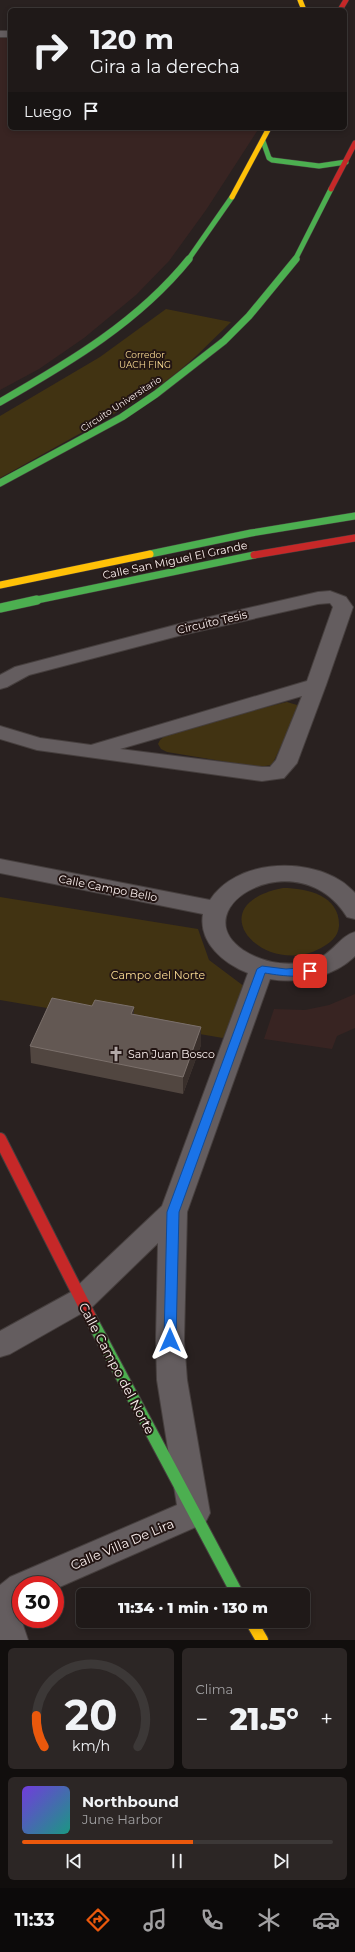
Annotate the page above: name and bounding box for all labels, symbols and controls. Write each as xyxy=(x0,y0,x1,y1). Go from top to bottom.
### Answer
text: 120 m xyxy=(90,22,174,56)
icon: right xyxy=(24,24,76,76)
text: Gira a la derecha xyxy=(90,56,240,78)
icon: arrive xyxy=(80,100,102,122)
text: Luego xyxy=(24,102,72,121)
park label: Corredor UACH FING xyxy=(119,349,171,370)
street label: Circuito Universitario xyxy=(78,373,163,434)
street label: Calle San Miguel El Grande xyxy=(101,538,249,582)
street label: Circuito Tesis xyxy=(176,607,249,637)
street label: Calle Campo Bello xyxy=(57,872,159,904)
pin xyxy=(293,954,327,988)
icon: arrive xyxy=(299,960,321,982)
park label: Campo del Norte xyxy=(111,968,206,982)
church icon: San Juan Bosco xyxy=(107,1045,125,1063)
place label: San Juan Bosco xyxy=(128,1047,215,1061)
street label: Calle Campo del Norte xyxy=(76,1300,159,1437)
position arrow xyxy=(149,1319,191,1361)
street label: Calle Villa De Lira xyxy=(68,1515,176,1573)
speed limit sign: 30 xyxy=(12,1576,64,1628)
text: 11:34 · 1 min · 130 m xyxy=(118,1598,268,1617)
text: Clima xyxy=(196,1681,233,1697)
text: 20 xyxy=(64,1689,117,1739)
text: 21.5° xyxy=(230,1701,299,1738)
text: − xyxy=(196,1706,208,1733)
text: + xyxy=(320,1706,333,1733)
text: km/h xyxy=(72,1736,110,1754)
text: Northbound xyxy=(82,1792,179,1811)
text: June Harbor xyxy=(82,1811,163,1827)
icon: previous xyxy=(63,1850,85,1872)
icon: pause xyxy=(166,1850,188,1872)
icon: next xyxy=(270,1850,292,1872)
icon: directions xyxy=(84,1906,112,1934)
icon: music xyxy=(141,1906,169,1934)
icon: phone xyxy=(198,1906,226,1934)
icon: climate xyxy=(255,1906,283,1934)
icon: car xyxy=(312,1906,340,1934)
text: 11:33 xyxy=(15,1909,55,1931)

